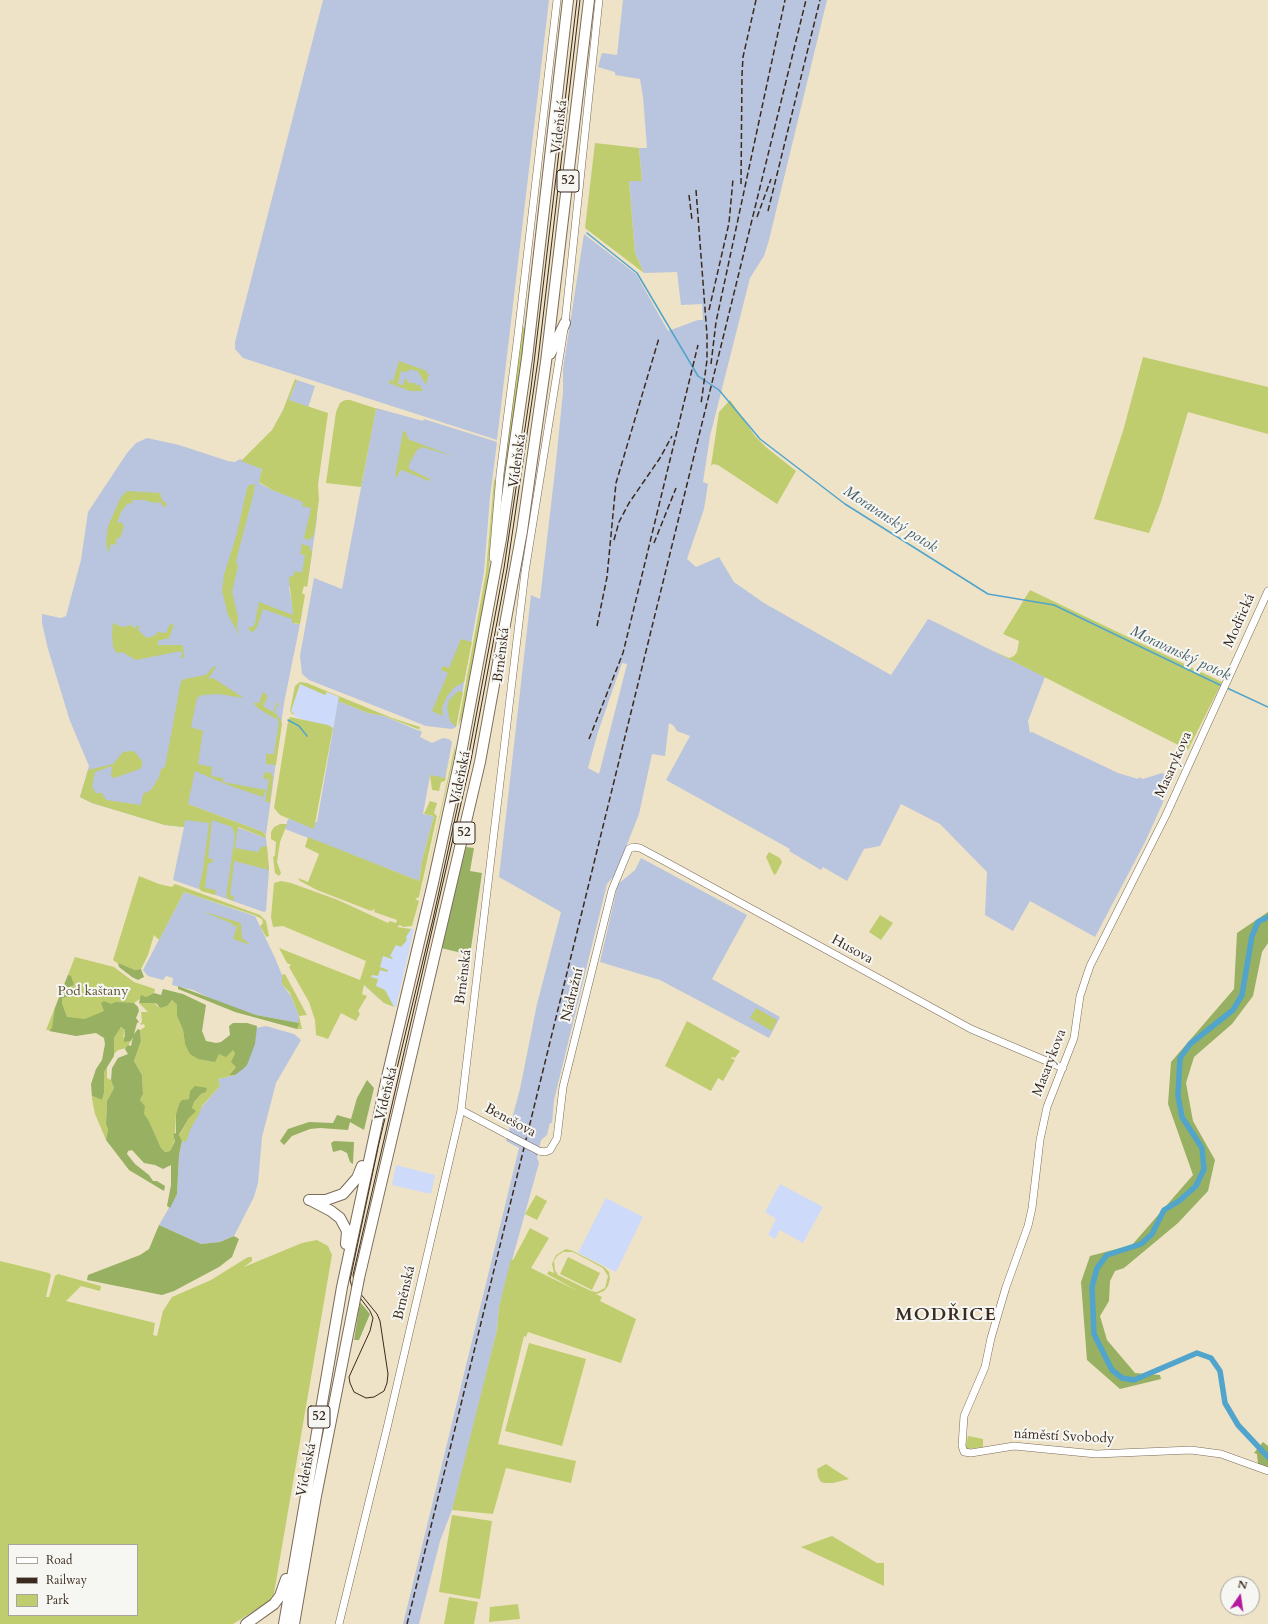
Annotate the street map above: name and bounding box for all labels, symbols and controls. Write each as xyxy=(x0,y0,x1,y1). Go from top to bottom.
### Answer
street label: Vídeňská xyxy=(548,99,572,155)
road number: 52 xyxy=(557,170,579,192)
street label: Vídeňská xyxy=(506,433,530,489)
water label: Moravanský potok xyxy=(839,483,941,557)
street label: Modřická xyxy=(1221,591,1259,651)
water label: Moravanský potok xyxy=(1127,623,1233,685)
street label: Brněnská xyxy=(490,627,514,683)
street label: Masarykova xyxy=(1152,729,1196,801)
street label: Vídeňská xyxy=(447,750,475,806)
road number: 52 xyxy=(453,822,475,844)
street label: Husova xyxy=(828,932,876,968)
street label: Brněnská xyxy=(452,949,476,1005)
street label: Nádražní xyxy=(558,966,588,1024)
park label: Pod kaštany xyxy=(57,984,129,1000)
street label: Masarykova xyxy=(1029,1027,1071,1099)
street label: Vídeňská xyxy=(372,1066,402,1122)
street label: Benešova xyxy=(482,1101,538,1141)
street label: Brněnská xyxy=(391,1264,419,1322)
district label: MODŘICE xyxy=(895,1305,997,1327)
road number: 52 xyxy=(308,1406,330,1428)
street label: náměstí Svobody xyxy=(1013,1426,1115,1448)
street label: Vídeňská xyxy=(294,1442,320,1498)
legend xyxy=(8,1544,138,1616)
text: Road xyxy=(46,1552,72,1568)
text: Railway xyxy=(46,1572,87,1588)
north arrow xyxy=(1220,1576,1260,1616)
text: N xyxy=(1236,1576,1249,1593)
text: Park xyxy=(46,1592,69,1608)

